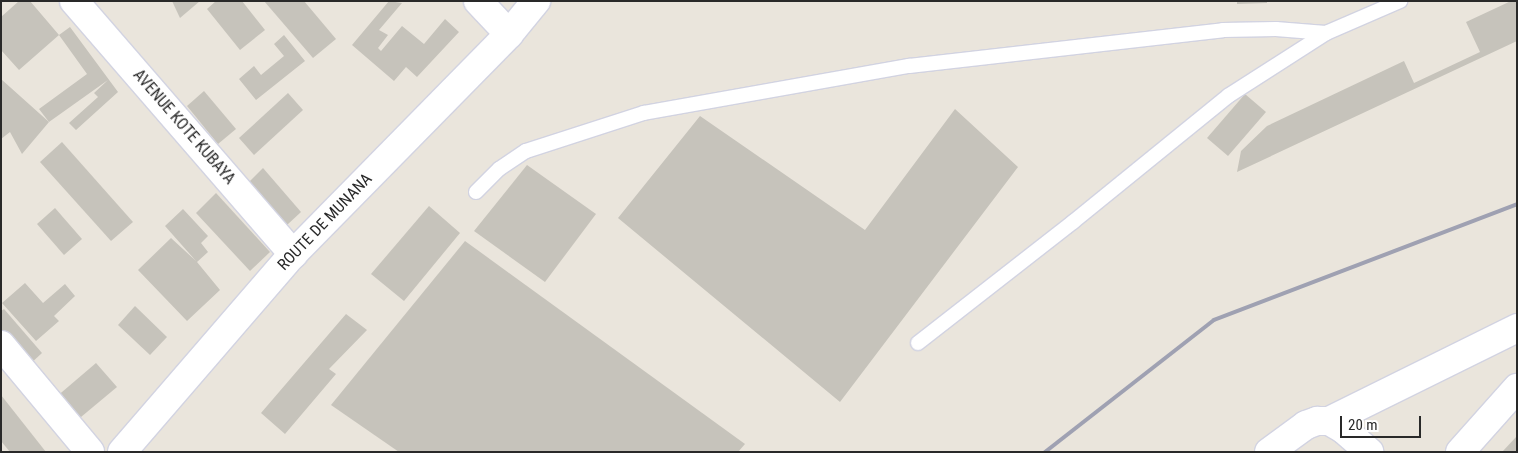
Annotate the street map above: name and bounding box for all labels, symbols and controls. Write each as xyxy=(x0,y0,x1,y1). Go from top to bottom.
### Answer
street label: AVENUE KOTE KUBAYA xyxy=(129,66,239,188)
street label: ROUTE DE MUNANA xyxy=(274,169,376,275)
scale bar xyxy=(1343,406,1424,438)
text: 20 m xyxy=(1348,416,1378,434)

